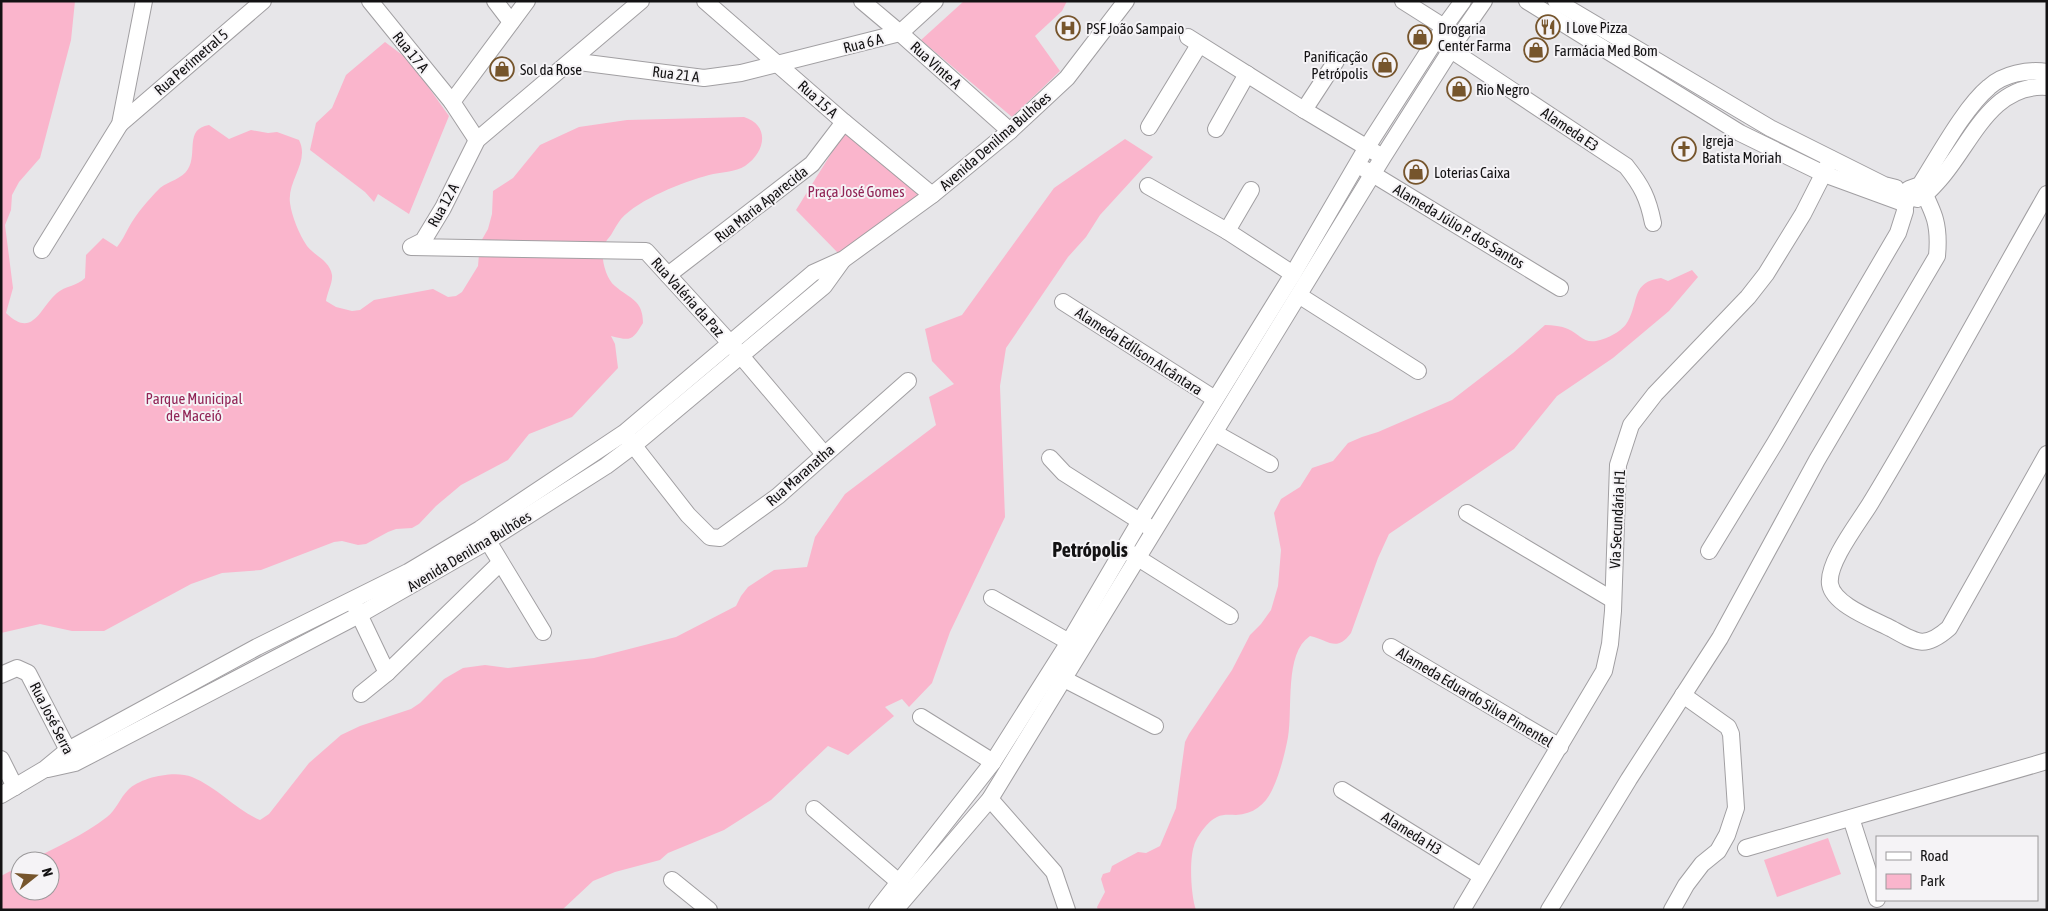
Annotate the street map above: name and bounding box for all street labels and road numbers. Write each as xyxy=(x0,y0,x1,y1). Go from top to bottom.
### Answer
street label: Rua Perimetral 5 xyxy=(151,25,231,99)
street label: Rua 17 A xyxy=(390,28,433,76)
street label: Rua 6 A xyxy=(841,30,885,56)
street label: Rua Vinte A xyxy=(907,38,965,93)
street label: Rua 21 A xyxy=(651,63,701,85)
street label: Rua 15 A xyxy=(795,77,842,122)
street label: Avenida Denilma Bulhões xyxy=(936,88,1054,194)
street label: Alameda E3 xyxy=(1538,104,1602,154)
street label: Rua Maria Aparecida xyxy=(711,162,811,246)
street label: Rua 12 A xyxy=(424,180,462,230)
street label: Alameda Júlio P. dos Santos xyxy=(1391,180,1527,272)
street label: Rua Valéria da Paz xyxy=(648,254,728,341)
street label: Alameda Edílson Alcântara xyxy=(1072,304,1206,398)
street label: Rua Maranatha xyxy=(762,441,838,509)
street label: Via Secundária H1 xyxy=(1606,469,1628,569)
street label: Avenida Denilma Bulhões xyxy=(404,507,534,595)
street label: Alameda Eduardo Silva Pimentel xyxy=(1394,644,1556,750)
street label: Rua José Serra xyxy=(27,679,77,757)
street label: Alameda H3 xyxy=(1379,808,1445,858)

